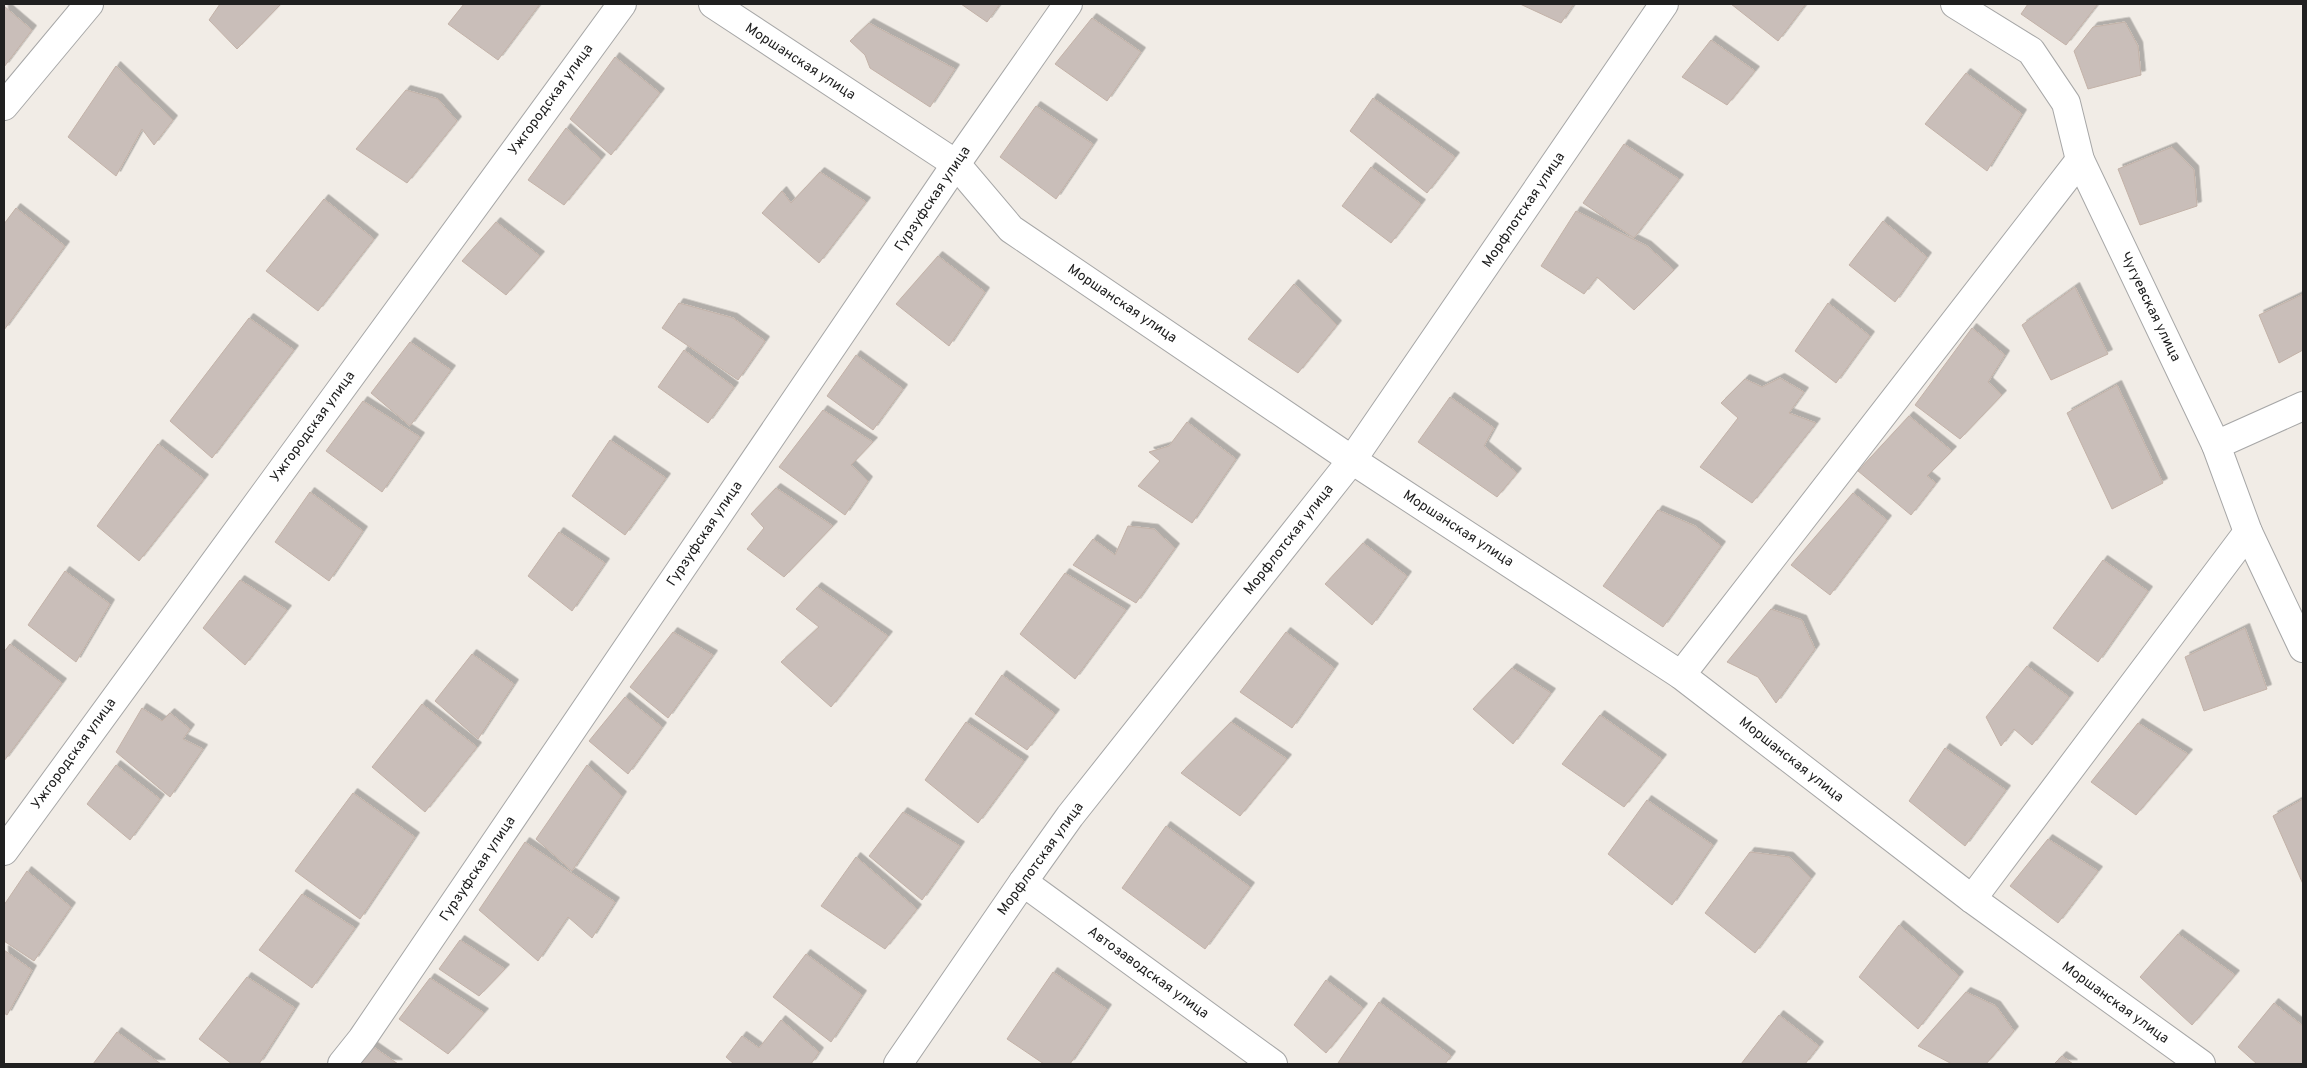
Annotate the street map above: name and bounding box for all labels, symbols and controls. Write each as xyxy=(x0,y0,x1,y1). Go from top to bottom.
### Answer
street label: Моршанская улица xyxy=(742,20,858,104)
street label: Ужгородская улица xyxy=(505,41,597,159)
street label: Гурзуфская улица xyxy=(891,143,975,255)
street label: Морфлотская улица xyxy=(1479,149,1569,271)
street label: Чугуевская улица xyxy=(2116,249,2184,365)
street label: Моршанская улица xyxy=(1064,261,1180,347)
street label: Ужгородская улица xyxy=(267,368,359,486)
street label: Гурзуфская улица xyxy=(663,478,747,590)
street label: Морфлотская улица xyxy=(1241,481,1337,599)
street label: Моршанская улица xyxy=(1400,487,1516,571)
street label: Ужгородская улица xyxy=(28,695,120,813)
street label: Моршанская улица xyxy=(1735,714,1847,806)
street label: Морфлотская улица xyxy=(994,799,1088,919)
street label: Гурзуфская улица xyxy=(436,813,520,925)
street label: Автозаводская улица xyxy=(1084,923,1212,1023)
street label: Моршанская улица xyxy=(2058,958,2172,1048)

